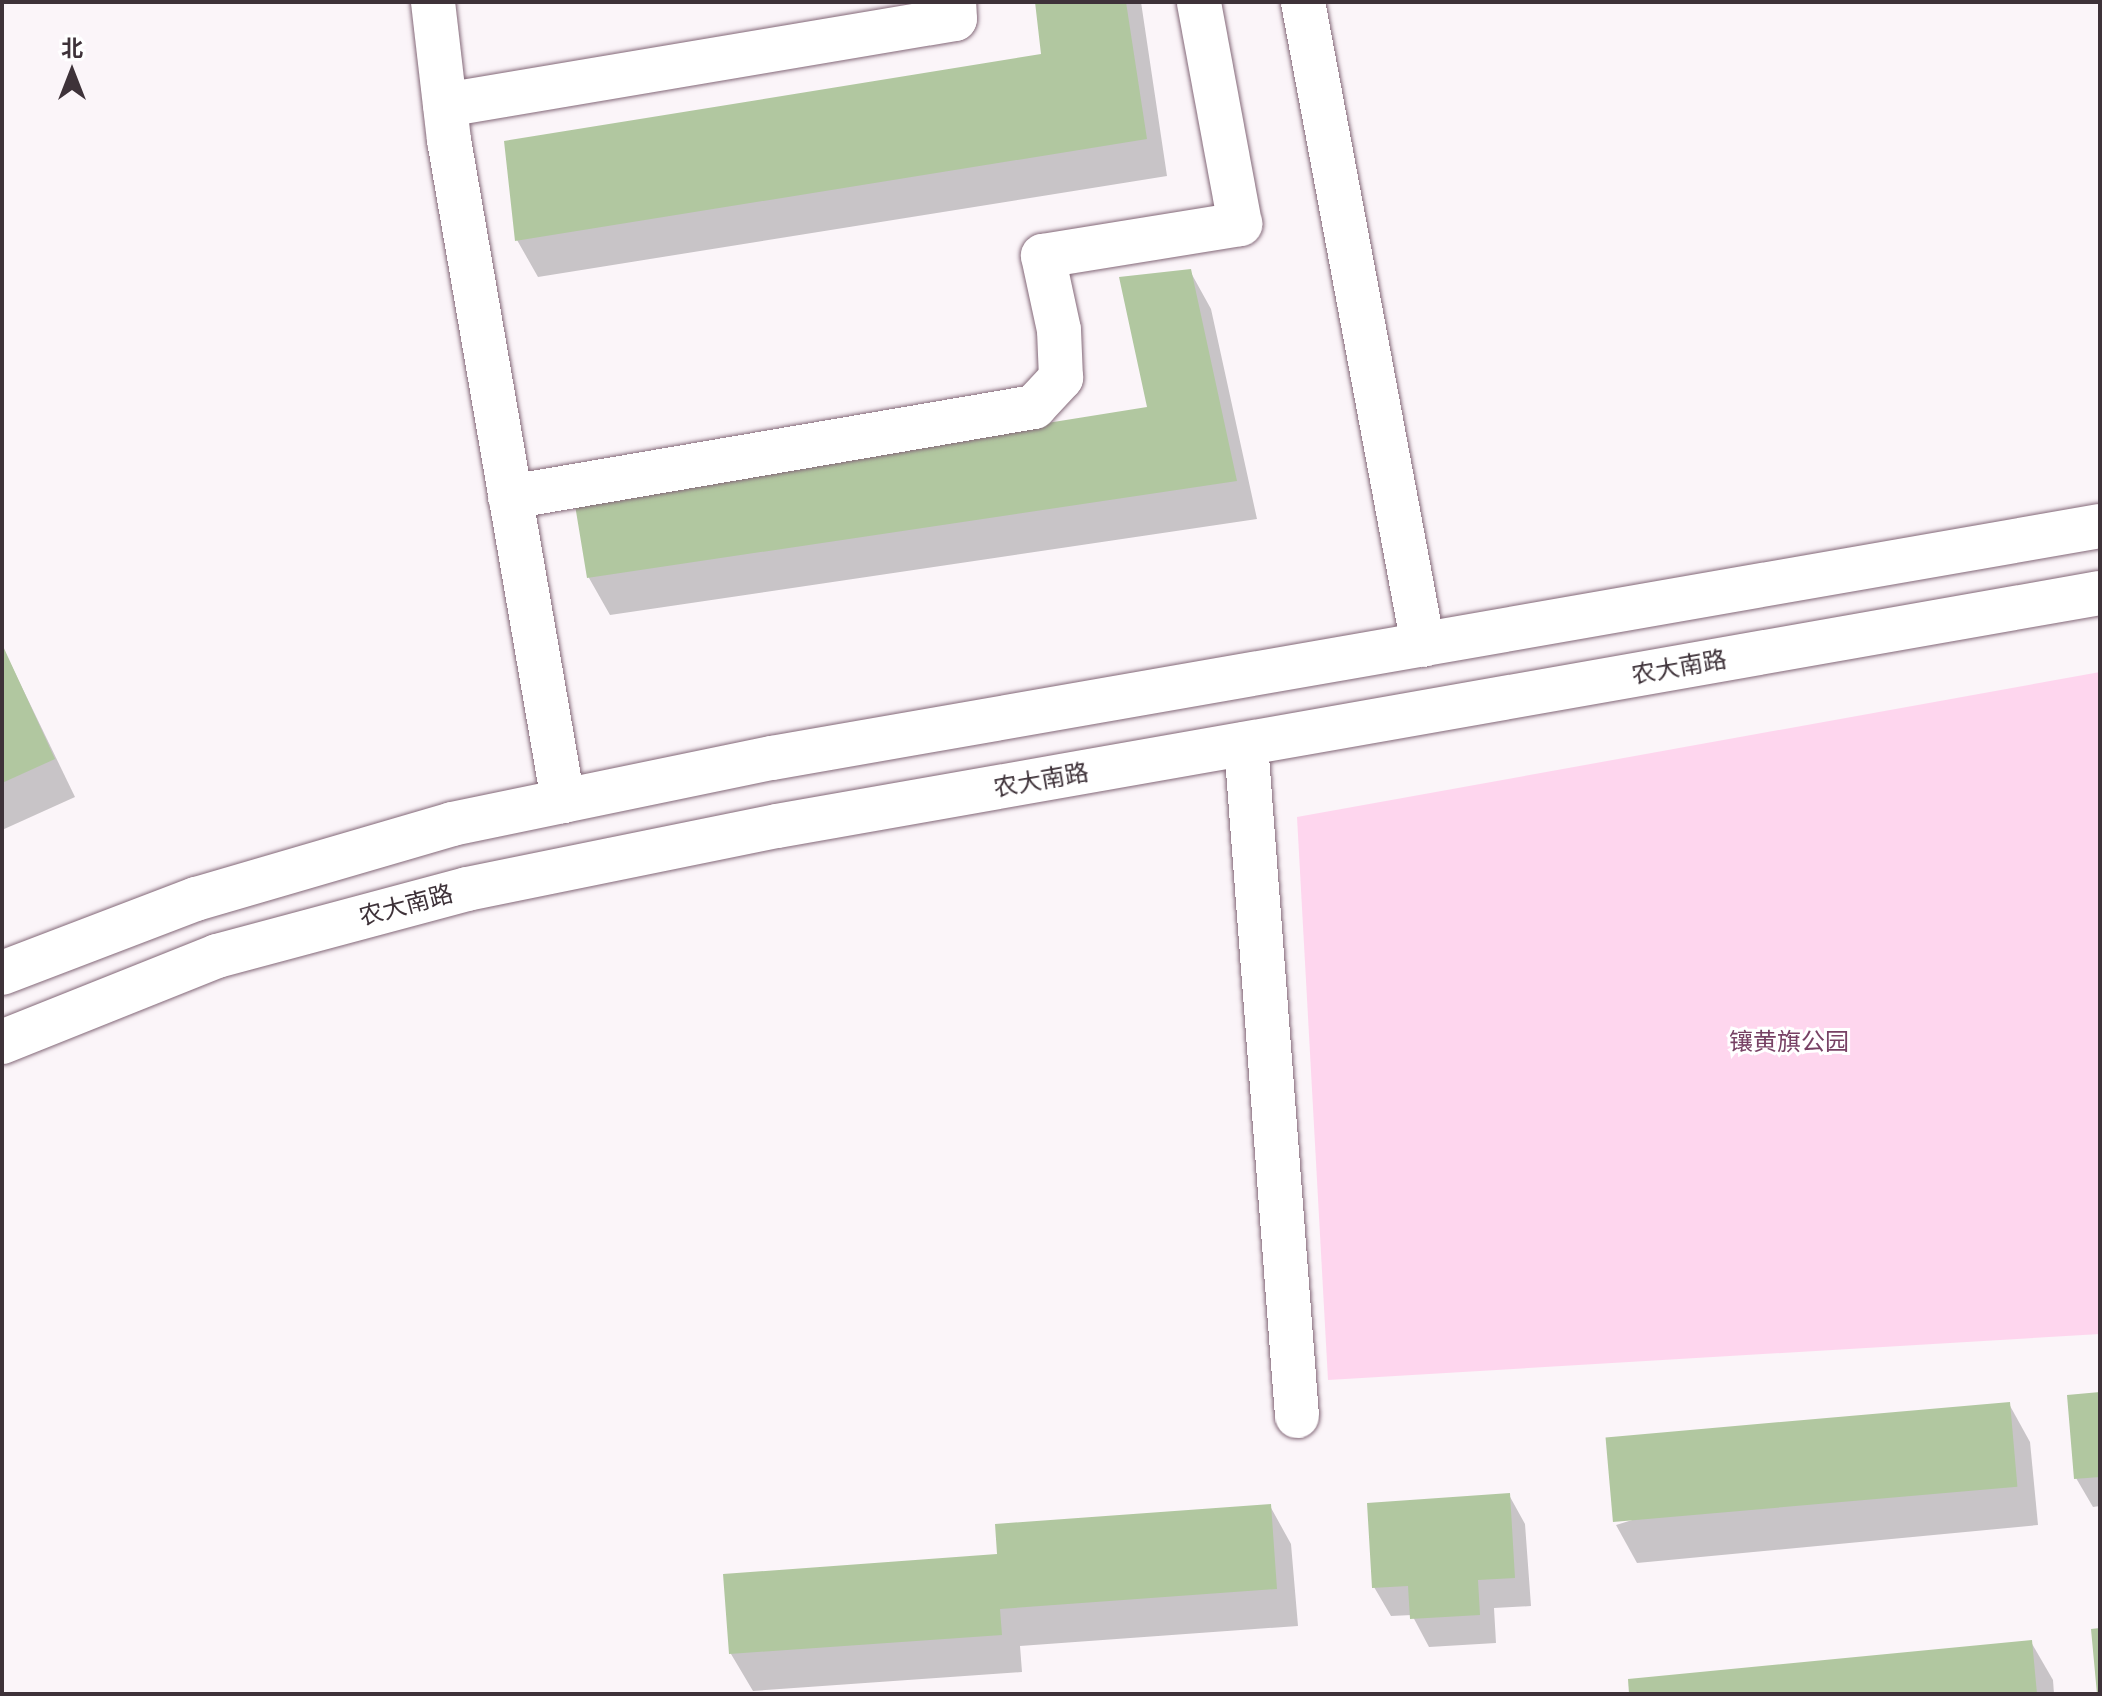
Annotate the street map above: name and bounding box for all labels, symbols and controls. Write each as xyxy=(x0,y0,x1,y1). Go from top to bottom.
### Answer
north arrow xyxy=(32,32,112,112)
text: 北 xyxy=(61,34,83,62)
street label: 农大南路 xyxy=(1629,644,1729,690)
street label: 农大南路 xyxy=(991,757,1091,803)
street label: 农大南路 xyxy=(356,879,456,931)
park label: 镶黄旗公园 xyxy=(1729,1028,1849,1056)

